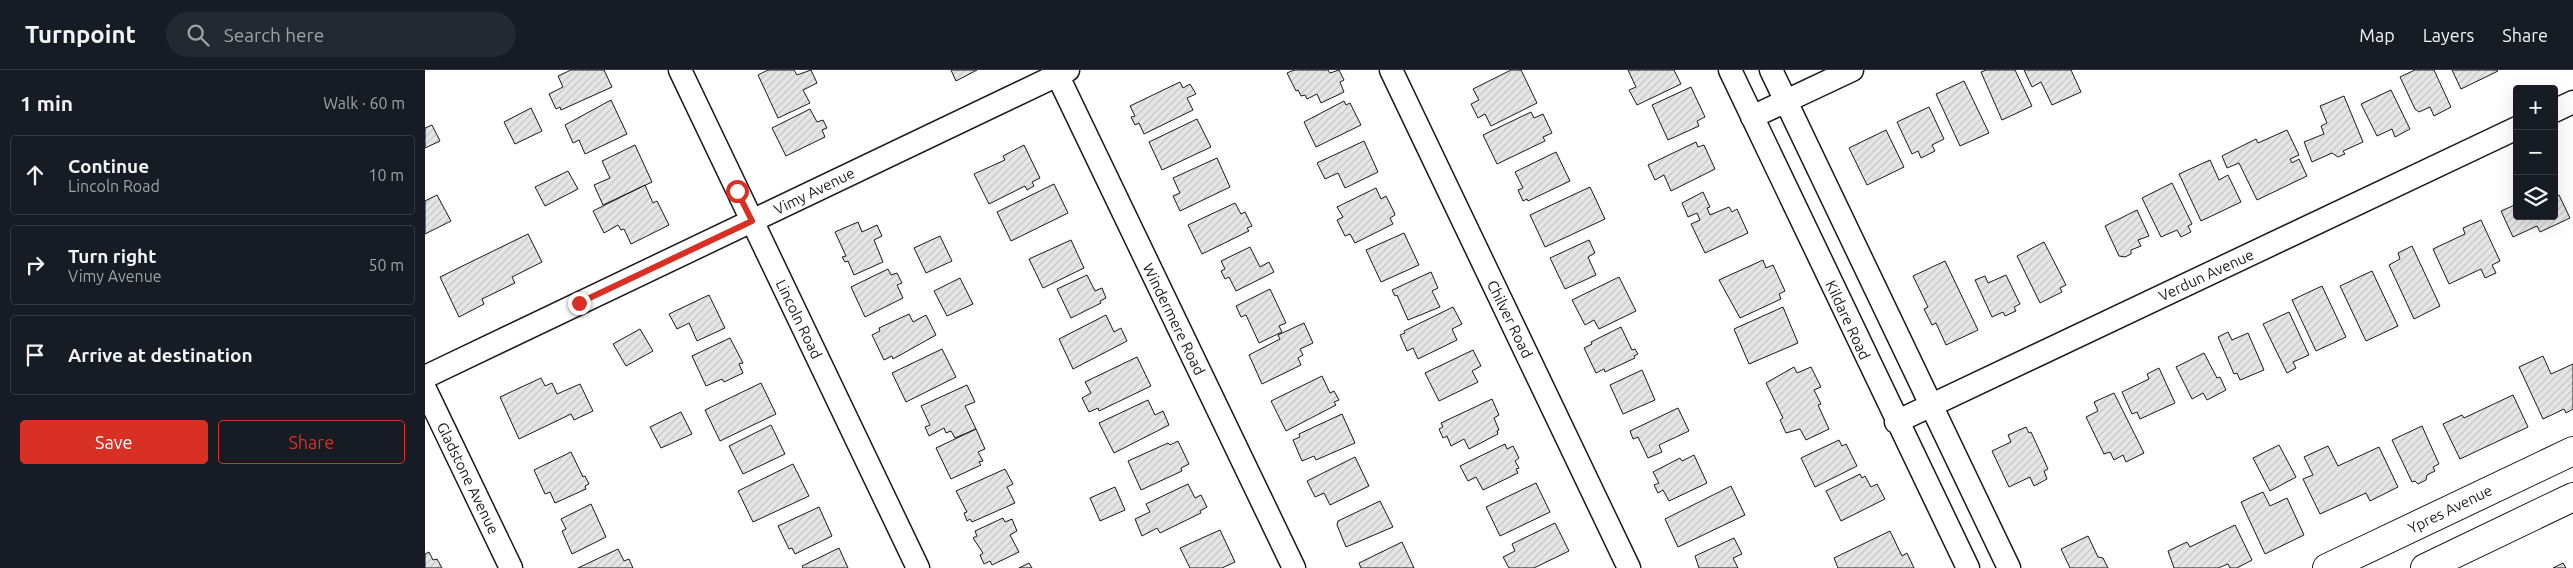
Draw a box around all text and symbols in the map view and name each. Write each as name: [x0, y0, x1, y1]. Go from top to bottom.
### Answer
search box: [166, 12, 516, 57]
text: Turnpoint: [25, 21, 136, 48]
icon: search: [184, 21, 212, 49]
text: Search here: [224, 24, 324, 46]
text: Map: [2359, 25, 2395, 45]
text: Layers: [2423, 25, 2474, 45]
text: Share: [2502, 25, 2548, 45]
map controls: [2513, 85, 2558, 220]
button: +: [2513, 85, 2558, 130]
text: 1 min: [20, 91, 73, 115]
text: Walk · 60 m: [323, 94, 405, 112]
button: −: [2513, 130, 2558, 175]
text: Continue: [68, 155, 149, 177]
icon: ahead: [21, 161, 49, 189]
street label: Vimy Avenue: [771, 164, 857, 218]
text: 10 m: [368, 166, 404, 184]
button: layers: [2513, 175, 2558, 220]
text: Lincoln Road: [68, 177, 160, 195]
route start: [726, 180, 749, 203]
text: Turn right: [68, 245, 156, 267]
street label: Verdun Avenue: [2156, 246, 2256, 304]
icon: right: [21, 251, 49, 279]
text: 50 m: [368, 256, 404, 274]
street label: Windermere Road: [1140, 260, 1208, 378]
text: Vimy Avenue: [68, 267, 162, 285]
street label: Lincoln Road: [772, 277, 826, 361]
street label: Chilver Road: [1484, 277, 1536, 361]
street label: Kildare Road: [1822, 278, 1874, 362]
route end: [568, 292, 591, 315]
icon: arrive: [21, 341, 49, 369]
text: Arrive at destination: [68, 344, 253, 366]
street label: Gladstone Avenue: [434, 419, 502, 537]
button: Save: [20, 420, 208, 464]
button: Share: [218, 420, 405, 464]
street label: Ypres Avenue: [2405, 481, 2495, 537]

